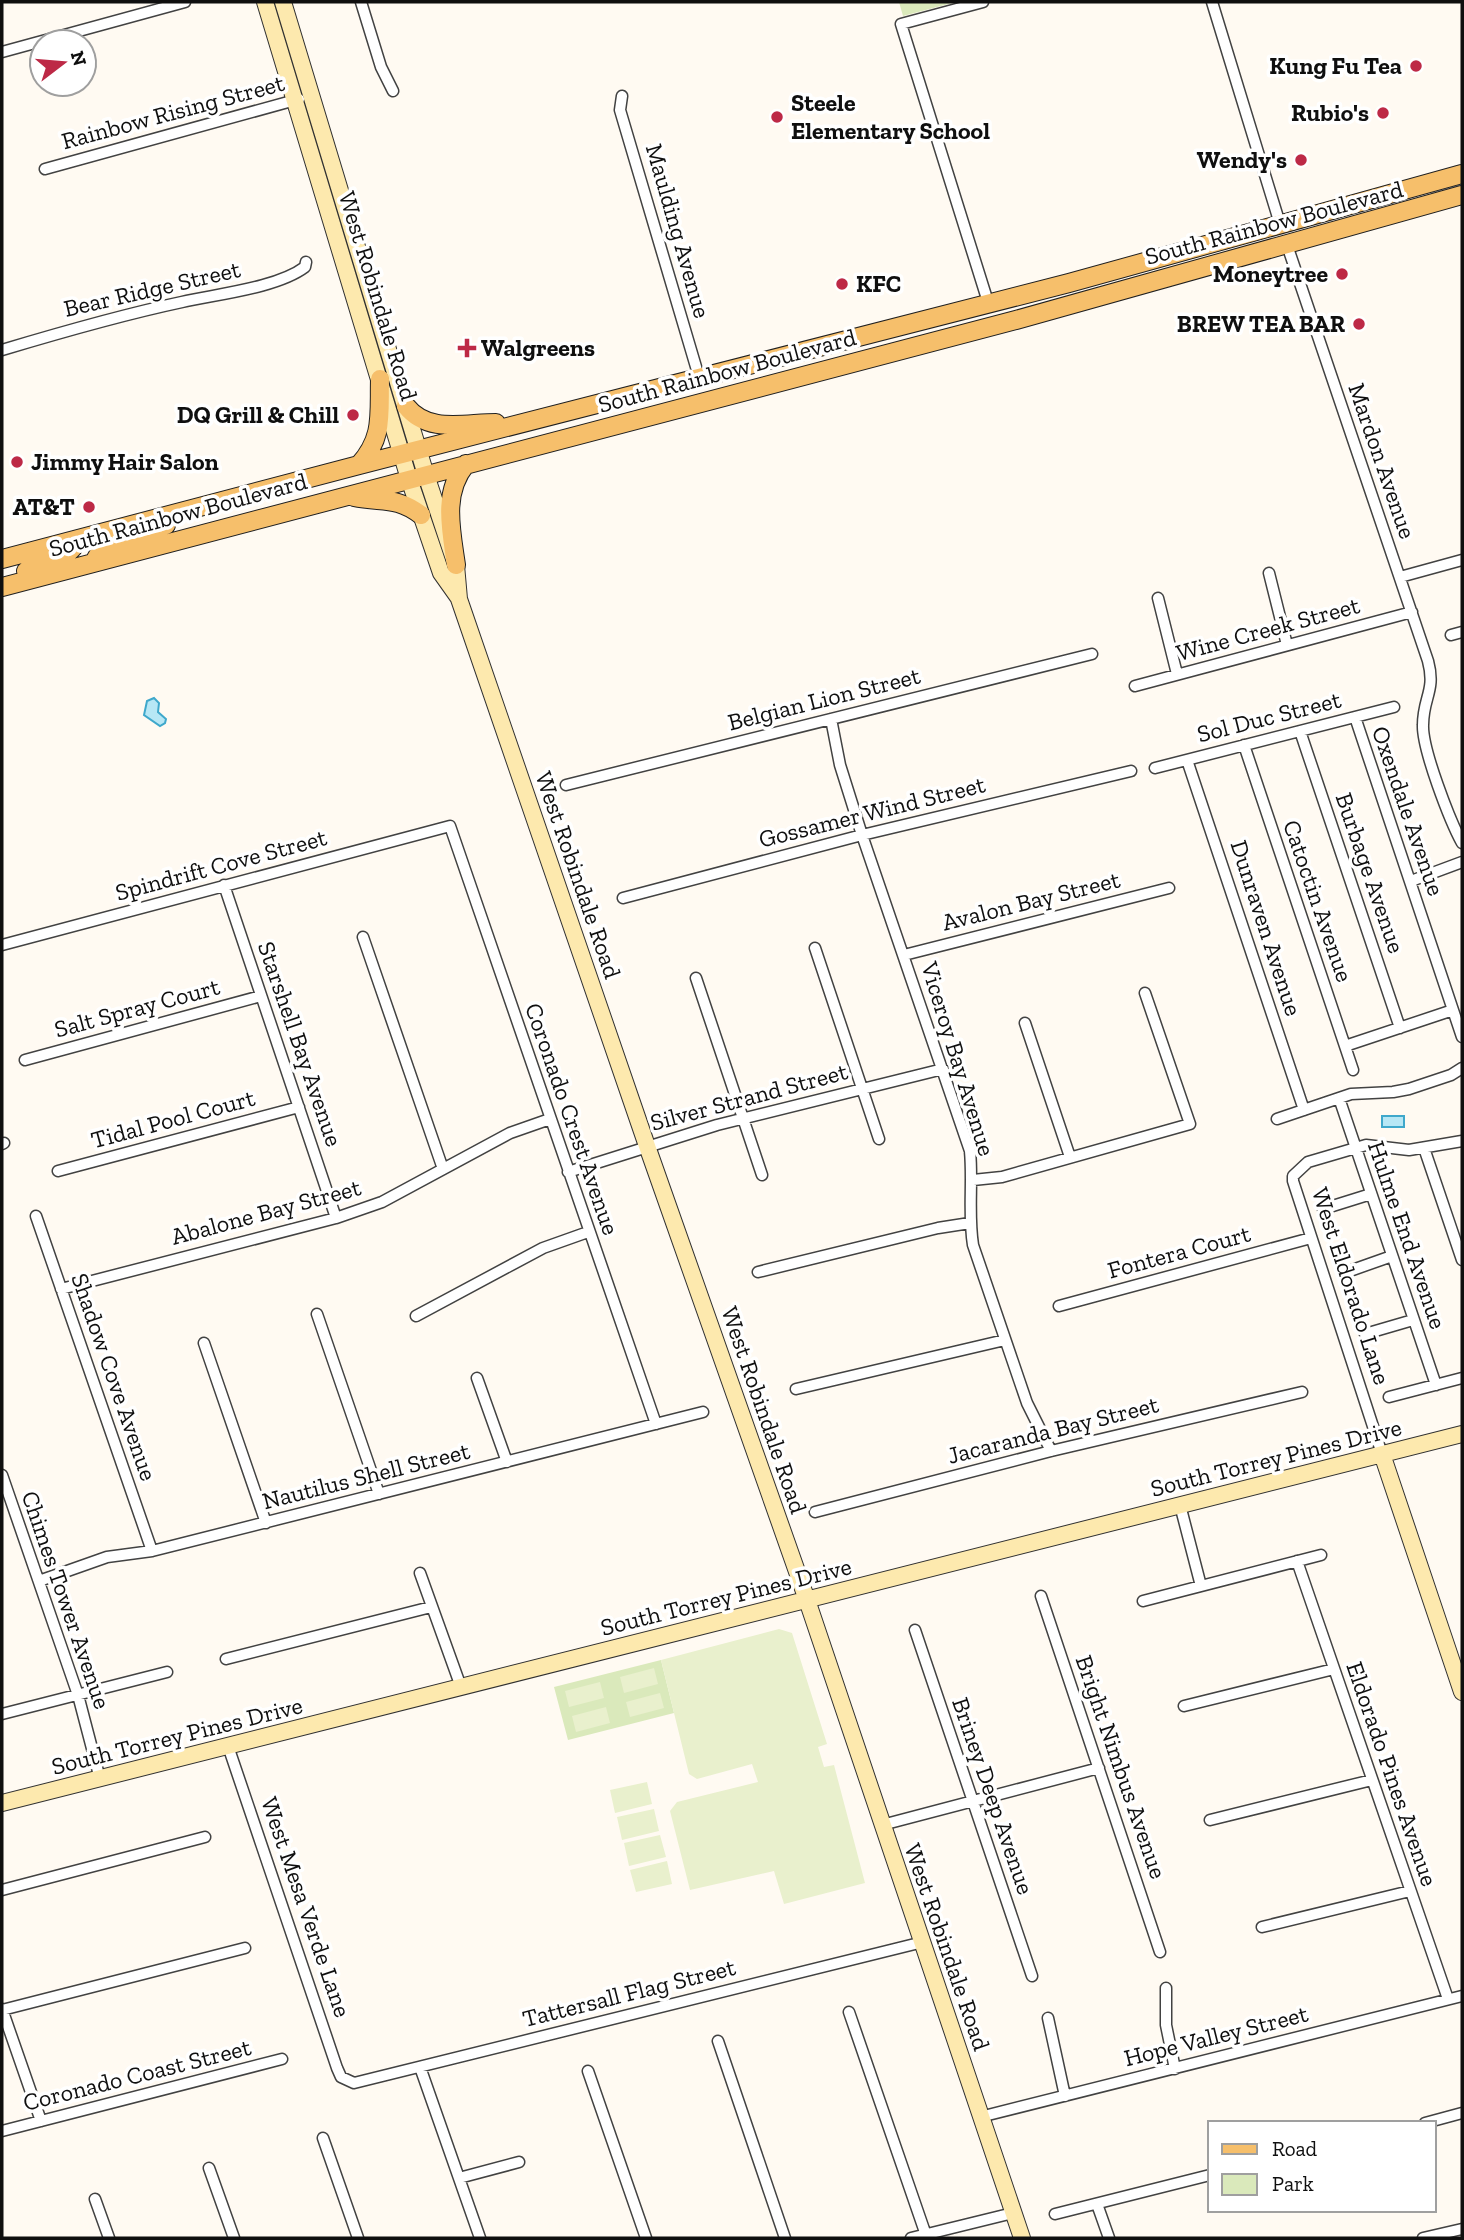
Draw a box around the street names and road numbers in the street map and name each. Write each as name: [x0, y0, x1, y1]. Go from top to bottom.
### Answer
street label: Rainbow Rising Street: [58, 68, 287, 155]
street label: Maulding Avenue: [640, 140, 717, 321]
street label: South Rainbow Boulevard: [1142, 174, 1406, 271]
street label: West Robindale Road: [333, 188, 424, 404]
street label: Bear Ridge Street: [61, 254, 243, 323]
street label: South Rainbow Boulevard: [595, 322, 859, 419]
street label: Mardon Avenue: [1342, 379, 1423, 542]
street label: South Rainbow Boulevard: [46, 466, 310, 563]
street label: Wine Creek Street: [1173, 590, 1363, 667]
street label: Belgian Lion Street: [725, 661, 923, 736]
street label: Sol Duc Street: [1194, 685, 1344, 748]
street label: Oxendale Avenue: [1366, 722, 1451, 899]
street label: West Robindale Road: [529, 767, 628, 982]
street label: Gossamer Wind Street: [756, 769, 988, 854]
street label: Burbage Avenue: [1329, 789, 1411, 957]
street label: Catoctin Avenue: [1277, 816, 1360, 986]
street label: Spindrift Cove Street: [112, 822, 330, 907]
street label: Dunraven Avenue: [1224, 836, 1309, 1019]
street label: Avalon Bay Street: [939, 864, 1123, 937]
street label: Starshell Bay Avenue: [252, 938, 349, 1150]
street label: Viceroy Bay Avenue: [915, 957, 1002, 1159]
street label: Salt Spray Court: [51, 972, 223, 1043]
street label: Coronado Crest Avenue: [519, 999, 626, 1239]
street label: Silver Strand Street: [647, 1056, 851, 1137]
street label: Tidal Pool Court: [88, 1083, 258, 1154]
street label: Hulme End Avenue: [1362, 1137, 1453, 1333]
street label: Abalone Bay Street: [168, 1172, 364, 1251]
street label: West Eldorado Lane: [1306, 1184, 1397, 1388]
street label: Fontera Court: [1104, 1219, 1253, 1284]
street label: Shadow Cove Avenue: [65, 1269, 164, 1484]
street label: West Robindale Road: [715, 1302, 814, 1517]
street label: Jacaranda Bay Street: [944, 1389, 1161, 1470]
street label: South Torrey Pines Drive: [1147, 1412, 1404, 1503]
street label: Nautilus Shell Street: [259, 1436, 473, 1515]
street label: Chimes Tower Avenue: [16, 1487, 117, 1713]
street label: South Torrey Pines Drive: [597, 1551, 854, 1642]
street label: Bright Nimbus Avenue: [1070, 1651, 1173, 1882]
street label: Eldorado Pines Avenue: [1340, 1658, 1445, 1890]
street label: South Torrey Pines Drive: [48, 1690, 305, 1781]
street label: Briney Deep Avenue: [946, 1693, 1041, 1898]
street label: West Mesa Verde Lane: [255, 1793, 358, 2021]
street label: West Robindale Road: [898, 1839, 997, 2054]
street label: Tattersall Flag Street: [519, 1952, 738, 2033]
street label: Hope Valley Street: [1121, 1999, 1311, 2072]
street label: Coronado Coast Street: [20, 2032, 254, 2117]

